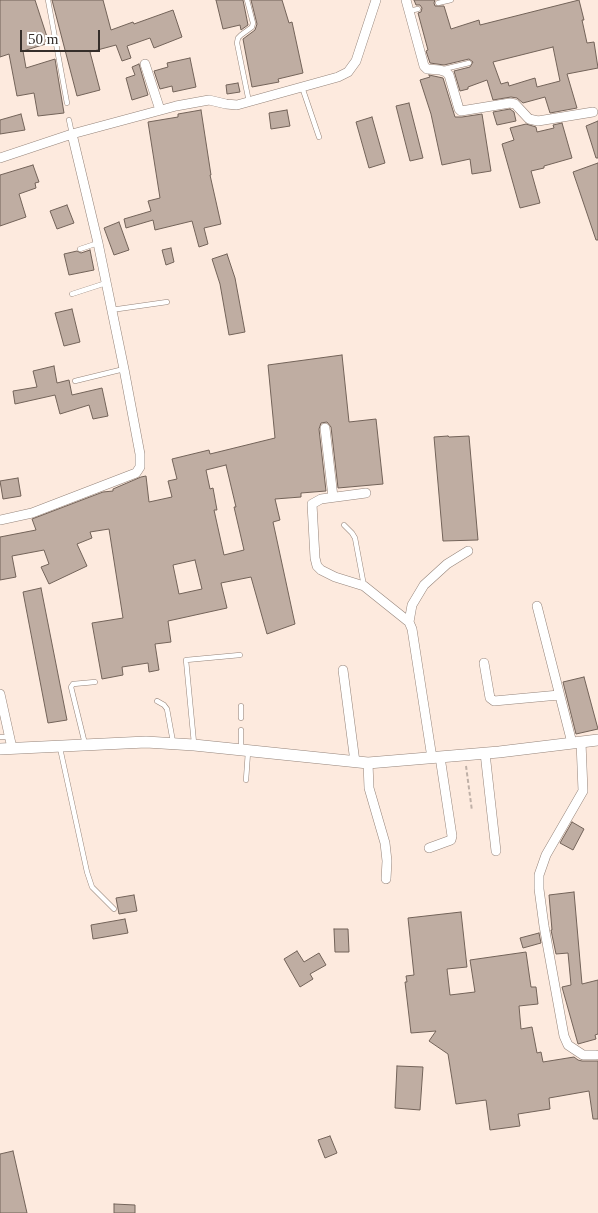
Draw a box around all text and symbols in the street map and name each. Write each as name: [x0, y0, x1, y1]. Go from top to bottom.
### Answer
scale bar: [22, 20, 102, 52]
text: 50 m: [28, 31, 58, 47]

